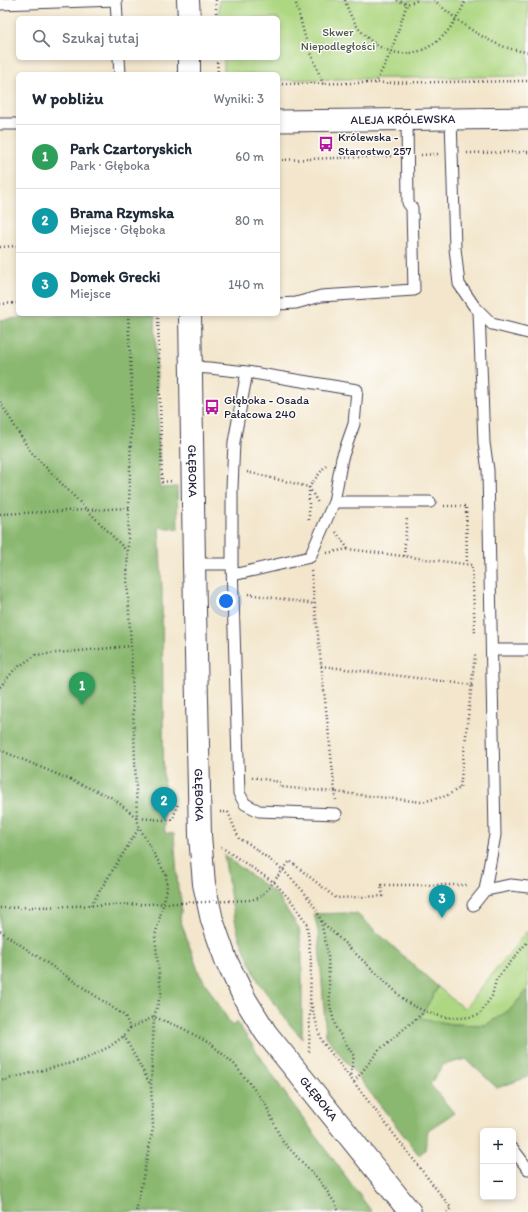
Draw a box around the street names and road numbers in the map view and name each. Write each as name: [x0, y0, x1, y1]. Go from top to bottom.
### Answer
street label: ALEJA KRÓLEWSKA: [350, 112, 456, 127]
street label: GŁĘBOKA: [185, 444, 200, 498]
street label: GŁĘBOKA: [192, 768, 207, 822]
street label: GŁĘBOKA: [297, 1074, 341, 1124]

